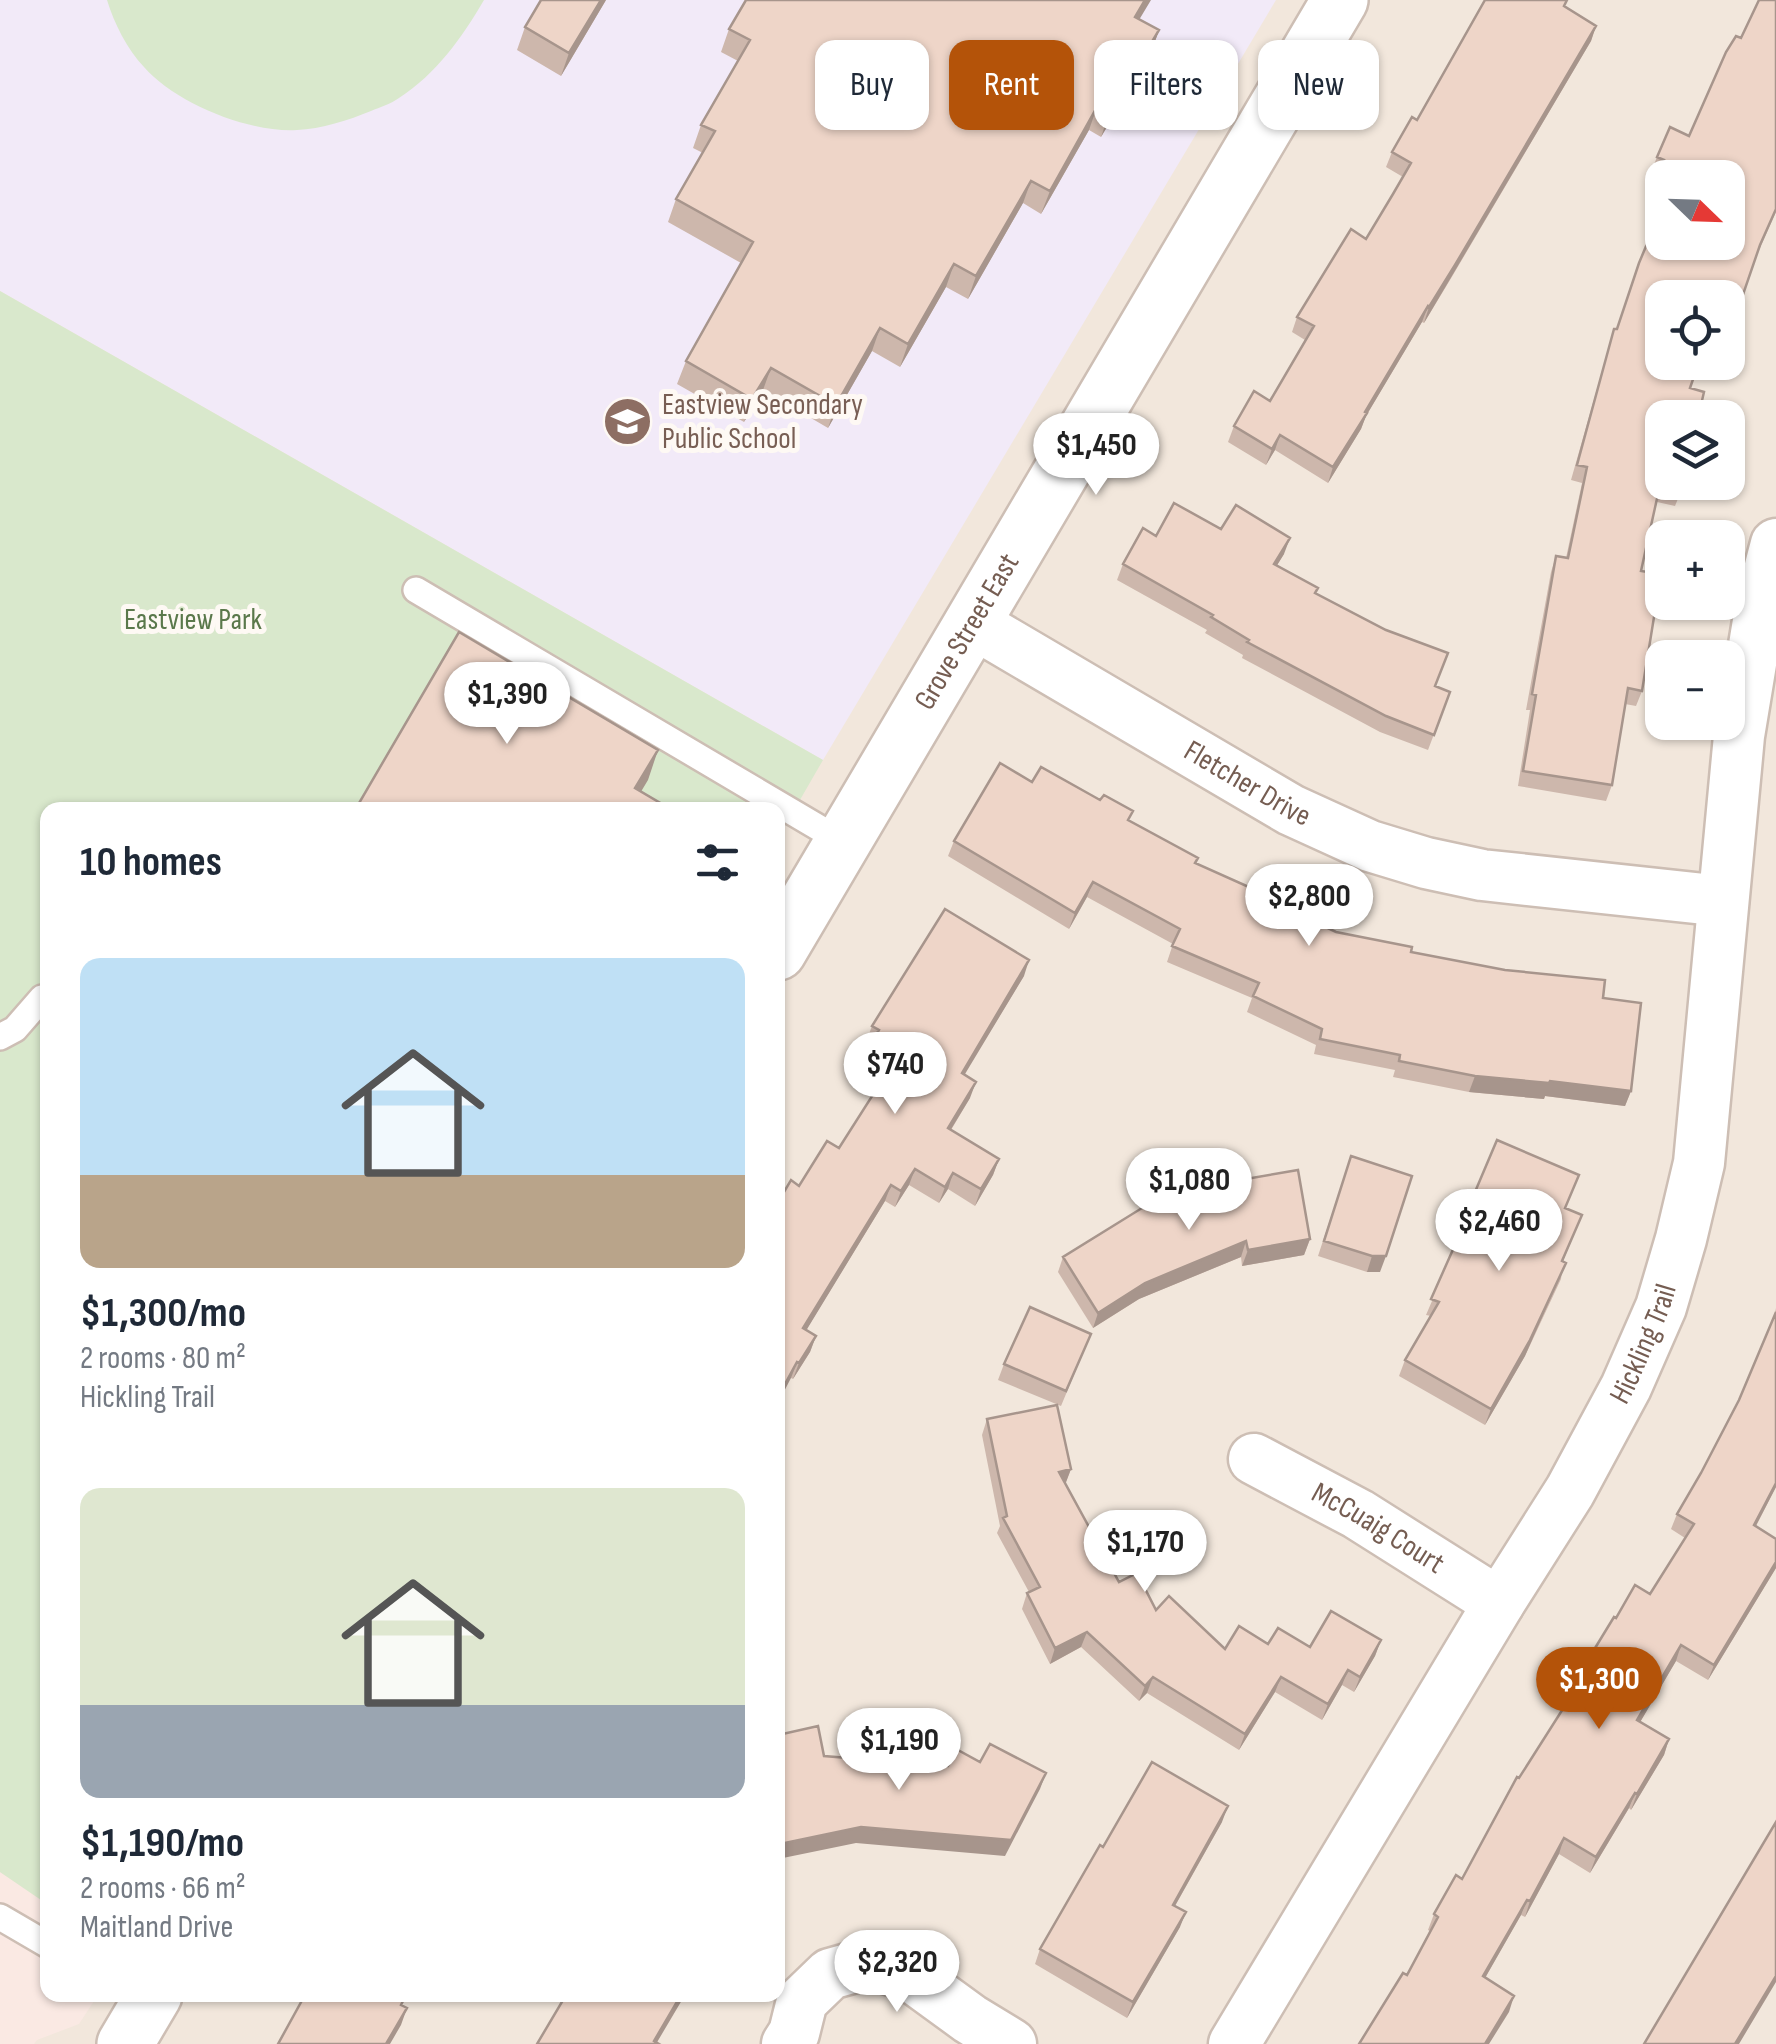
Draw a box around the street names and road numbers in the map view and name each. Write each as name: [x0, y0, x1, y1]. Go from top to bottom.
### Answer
street label: Grove Street East: [907, 547, 1027, 716]
street label: Fletcher Drive: [1177, 733, 1316, 834]
street label: Hickling Trail: [1602, 1280, 1685, 1410]
street label: McCuaig Court: [1306, 1475, 1451, 1582]

